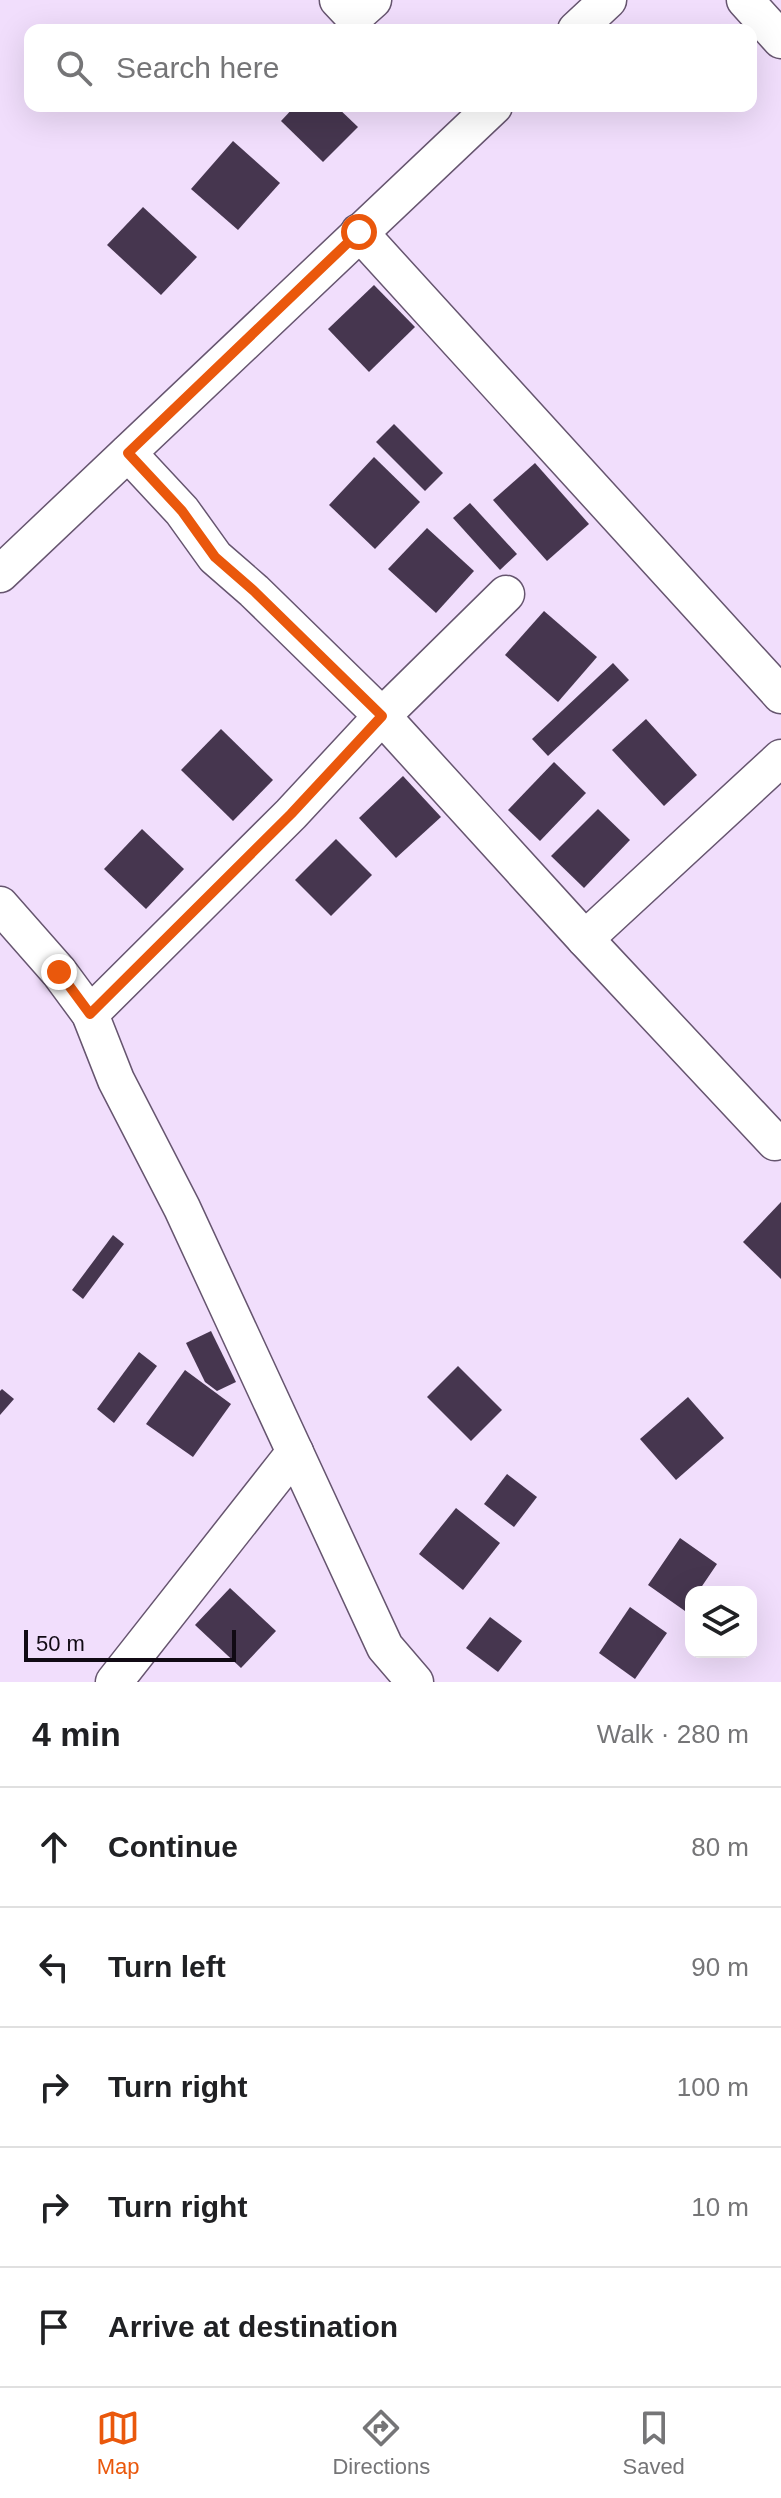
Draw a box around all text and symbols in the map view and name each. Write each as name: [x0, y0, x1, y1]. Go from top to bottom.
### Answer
search box: [24, 24, 757, 112]
icon: search: [52, 46, 96, 90]
text: Search here: [116, 51, 279, 84]
route start: [341, 214, 377, 250]
route end: [41, 954, 77, 990]
map controls: [685, 1586, 757, 1658]
button: layers: [685, 1586, 757, 1658]
scale bar: [24, 1626, 236, 1662]
text: 50 m: [36, 1631, 85, 1656]
text: 4 min: [32, 1715, 121, 1753]
text: Walk · 280 m: [597, 1719, 749, 1749]
icon: ahead: [32, 1825, 76, 1869]
text: Continue: [108, 1830, 238, 1863]
text: 80 m: [691, 1832, 749, 1862]
icon: left: [32, 1945, 76, 1989]
text: Turn left: [108, 1950, 226, 1983]
text: 90 m: [691, 1952, 749, 1982]
icon: right: [32, 2065, 76, 2109]
text: Turn right: [108, 2070, 247, 2103]
text: 100 m: [677, 2072, 749, 2102]
icon: right: [32, 2185, 76, 2229]
text: Turn right: [108, 2190, 247, 2223]
text: 10 m: [691, 2192, 749, 2222]
icon: arrive: [32, 2305, 76, 2349]
text: Arrive at destination: [108, 2310, 398, 2343]
tab: Map: [96, 2406, 140, 2480]
tab: Directions: [332, 2406, 430, 2480]
tab: Saved: [622, 2406, 685, 2480]

